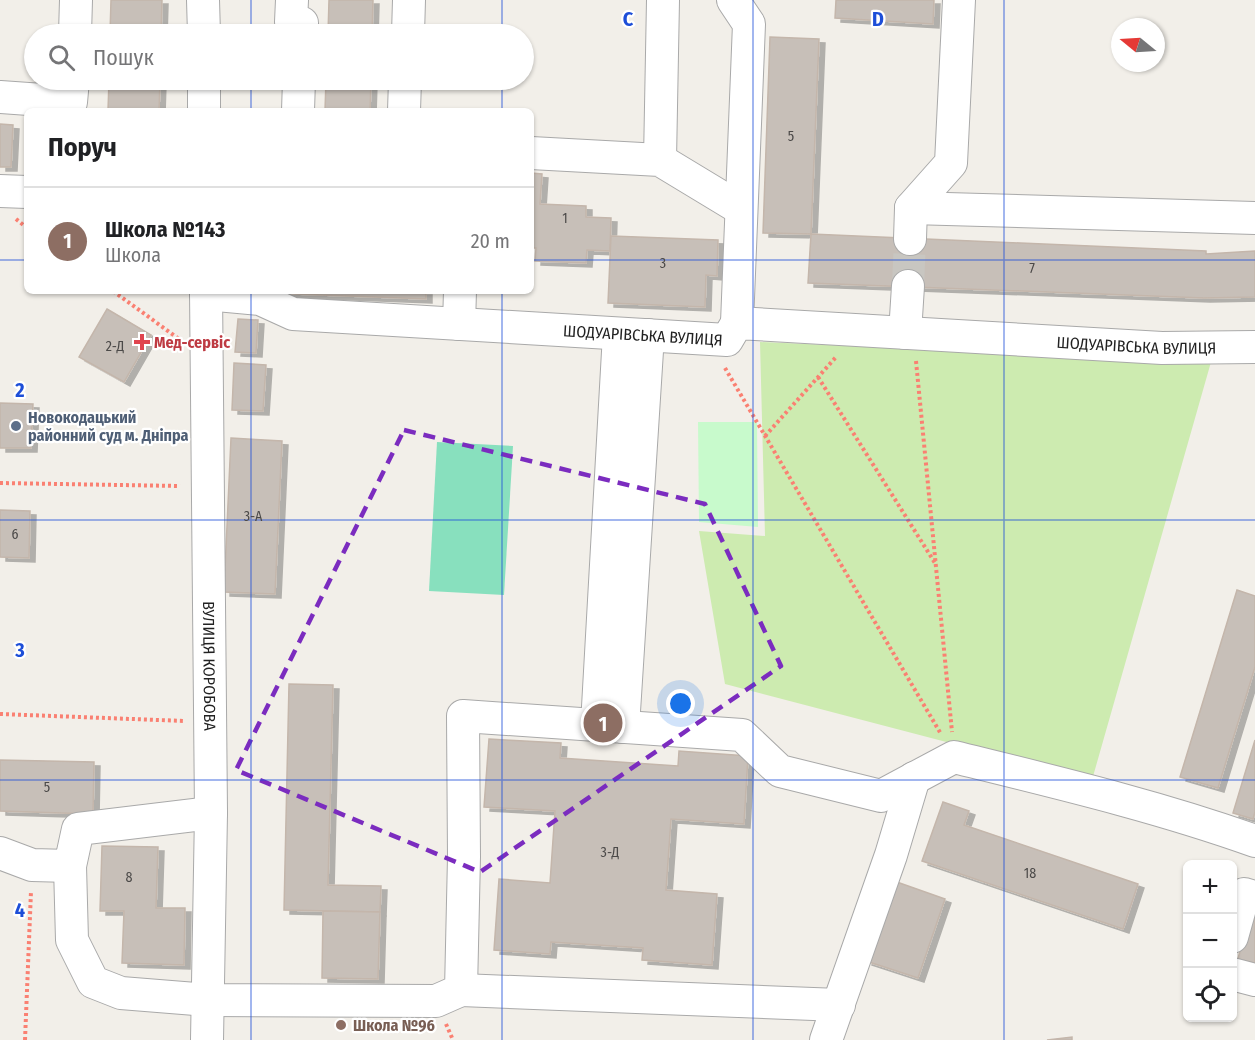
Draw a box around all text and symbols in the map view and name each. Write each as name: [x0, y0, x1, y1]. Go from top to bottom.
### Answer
text: C: [623, 7, 634, 31]
text: D: [872, 7, 884, 31]
north arrow: [1111, 18, 1165, 72]
search box: [24, 24, 534, 90]
icon: search: [45, 41, 78, 74]
text: Пошук: [93, 44, 154, 71]
house number: 5: [788, 128, 794, 145]
text: Поруч: [48, 132, 117, 163]
house number: 1: [562, 210, 568, 227]
text: Школа №143: [105, 216, 225, 243]
text: 1: [63, 229, 72, 253]
text: 20 m: [471, 229, 510, 253]
text: Школа: [105, 243, 161, 267]
house number: 3: [660, 255, 666, 272]
house number: 7: [1029, 260, 1035, 277]
street label: ШОДУАРІВСЬКА ВУЛИЦЯ: [563, 321, 723, 350]
place label: Мед-сервіс: [154, 333, 230, 352]
street label: ШОДУАРІВСЬКА ВУЛИЦЯ: [1056, 333, 1216, 358]
marker: Мед-сервіс: [135, 335, 149, 349]
house number: 2-Д: [106, 338, 125, 355]
text: 2: [14, 378, 25, 402]
place label: Новокодацький районний суд м. Дніпра: [28, 408, 189, 445]
marker: Новокодацький районний суд м. Дніпра: [9, 419, 23, 433]
house number: 3-А: [244, 508, 263, 525]
house number: 6: [12, 526, 19, 543]
street label: ВУЛИЦЯ КОРОБОВА: [199, 601, 219, 731]
text: 3: [14, 638, 25, 662]
your location: [666, 689, 695, 718]
pin: 1: [584, 700, 622, 746]
house number: 5: [44, 779, 50, 796]
house number: 3-Д: [601, 844, 620, 861]
map controls: [1183, 860, 1237, 1022]
button: +: [1183, 860, 1237, 914]
house number: 18: [1024, 865, 1036, 882]
house number: 8: [126, 869, 133, 886]
text: 4: [15, 898, 25, 922]
button: −: [1183, 914, 1237, 968]
button: locate: [1183, 968, 1237, 1022]
place label: Школа №96: [353, 1016, 435, 1035]
marker: Школа №96: [334, 1018, 348, 1032]

